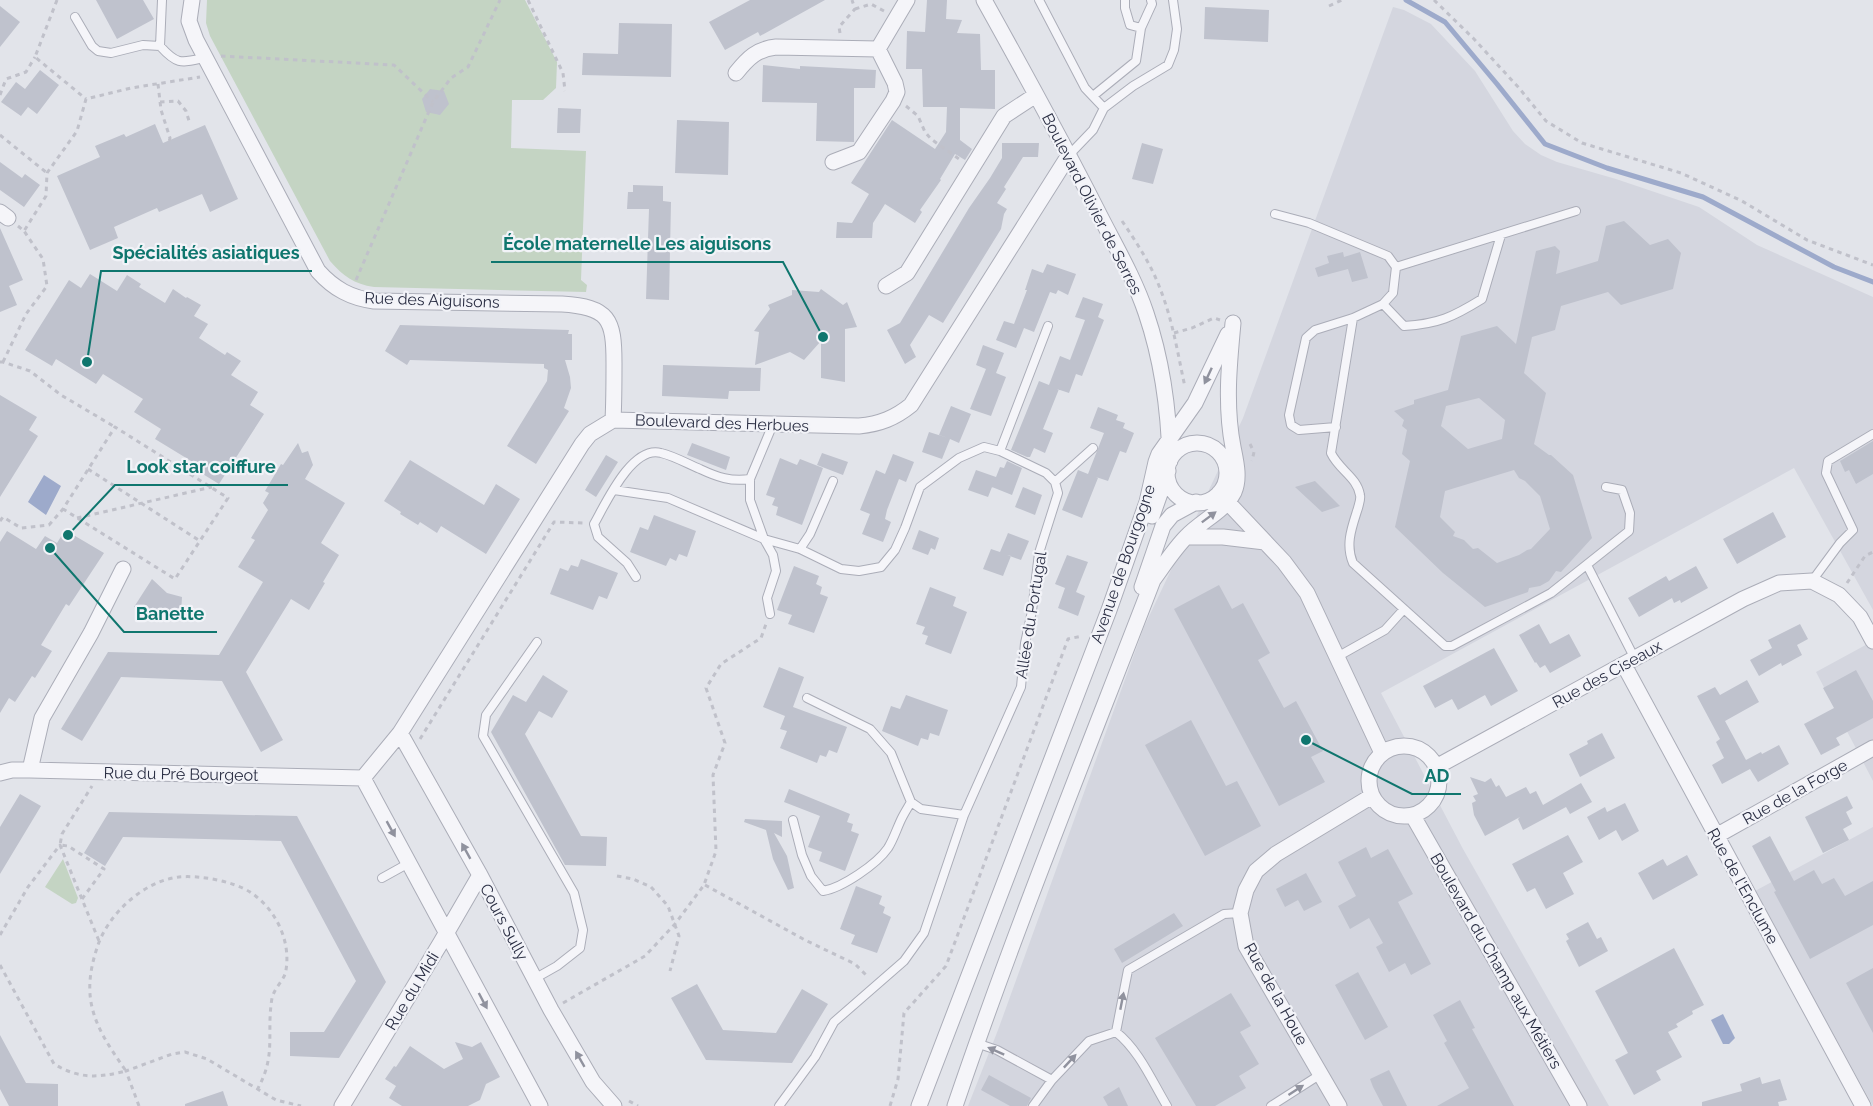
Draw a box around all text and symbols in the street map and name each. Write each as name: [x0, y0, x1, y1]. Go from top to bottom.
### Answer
street label: Boulevard Olivier de Serres: [1038, 110, 1146, 298]
callout: École maternelle Les aiguisons: [491, 226, 783, 262]
text: École maternelle Les aiguisons: [503, 233, 771, 254]
callout: Spécialités asiatiques: [101, 235, 312, 271]
text: Spécialités asiatiques: [112, 242, 300, 263]
street label: Rue des Aiguisons: [364, 288, 500, 312]
one-way arrow: [1204, 368, 1213, 385]
street label: Boulevard des Herbues: [635, 410, 810, 436]
callout: Look star coiffure: [115, 449, 288, 485]
text: Look star coiffure: [126, 456, 276, 477]
street label: Avenue de Bourgogne: [1087, 482, 1159, 646]
one-way arrow: [1201, 512, 1216, 524]
street label: Allée du Portugal: [1012, 549, 1051, 680]
callout: Banette: [124, 596, 217, 632]
text: Banette: [136, 603, 205, 624]
street label: Rue des Ciseaux: [1549, 636, 1665, 712]
street label: Rue de la Forge: [1739, 755, 1851, 829]
callout: AD: [1412, 758, 1461, 794]
street label: Rue du Pré Bourgeot: [103, 763, 259, 785]
text: AD: [1425, 765, 1450, 786]
one-way arrow: [386, 821, 396, 838]
street label: Rue de l'Enclume: [1703, 825, 1783, 947]
one-way arrow: [461, 843, 472, 859]
street label: Boulevard du Champ aux Métiers: [1426, 850, 1566, 1073]
street label: Cours Sully: [476, 881, 532, 964]
street label: Rue de la Houe: [1240, 940, 1312, 1048]
street label: Rue du Midi: [381, 948, 443, 1034]
one-way arrow: [1118, 991, 1127, 1010]
one-way arrow: [478, 993, 488, 1010]
one-way arrow: [987, 1046, 1005, 1056]
one-way arrow: [575, 1050, 585, 1067]
one-way arrow: [1063, 1054, 1076, 1069]
one-way arrow: [1287, 1084, 1303, 1096]

